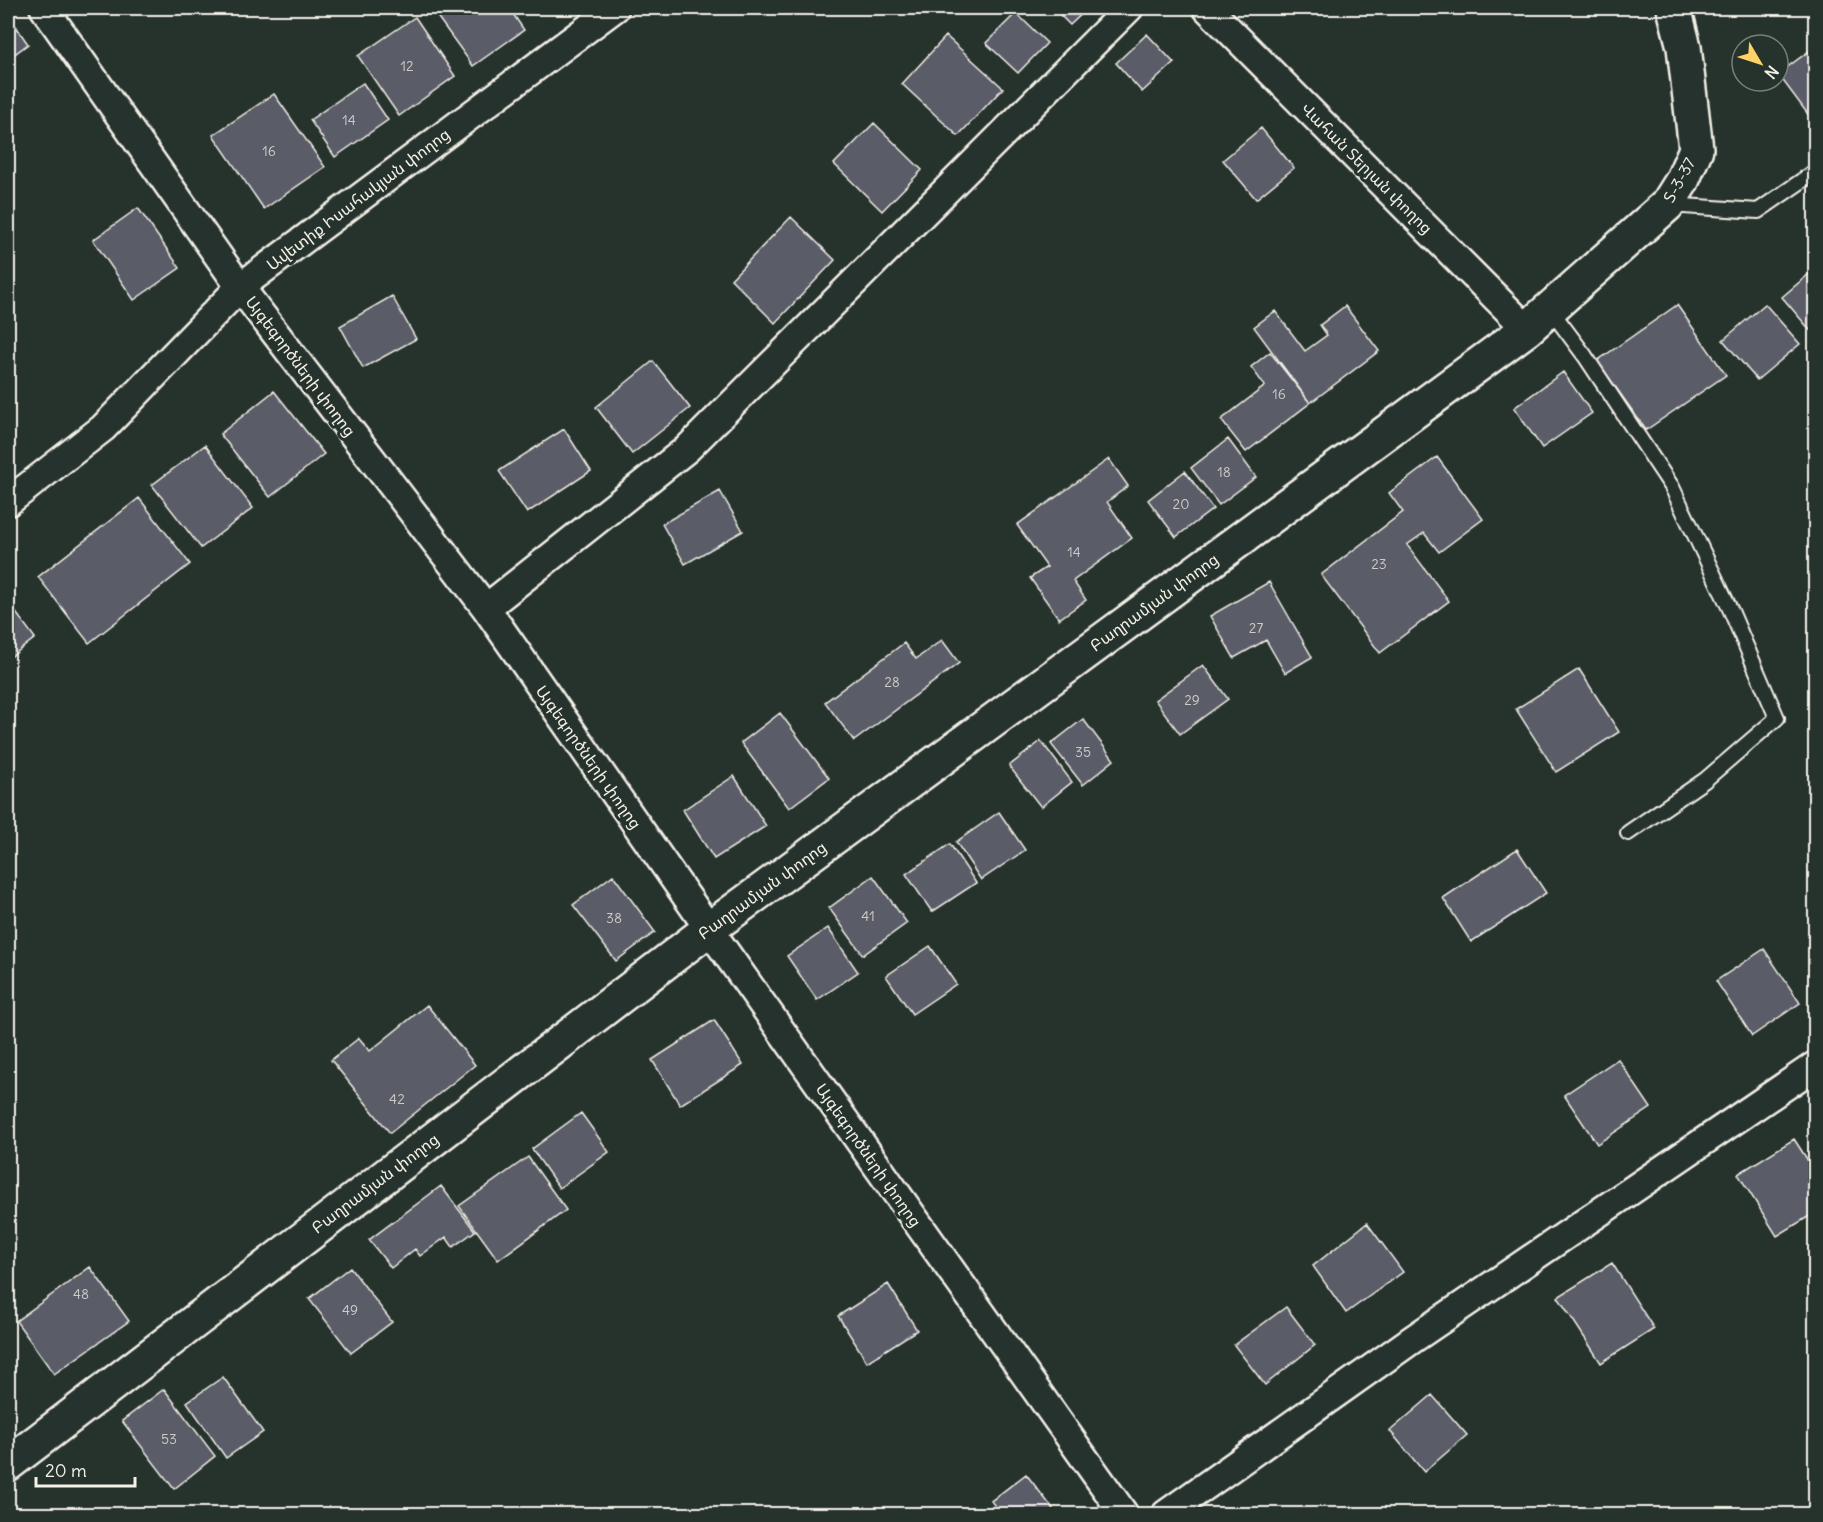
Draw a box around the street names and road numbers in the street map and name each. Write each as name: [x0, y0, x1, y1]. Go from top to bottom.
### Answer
street label: Վահան Տերյան փողոց: [1297, 98, 1437, 238]
street label: Ավետիք Իսահակյան փողոց: [262, 124, 454, 274]
street label: Տ-3-37: [1659, 154, 1700, 206]
street label: Այգեգործների փողոց: [242, 292, 360, 440]
street label: Բաղրամյան փողոց: [1086, 549, 1222, 655]
street label: Այգեգործների փողոց: [532, 681, 646, 833]
street label: Բաղրամյան փողոց: [694, 837, 830, 943]
street label: Այգեգործների փողոց: [812, 1079, 926, 1231]
street label: Բաղրամյան փողոց: [307, 1129, 443, 1237]

